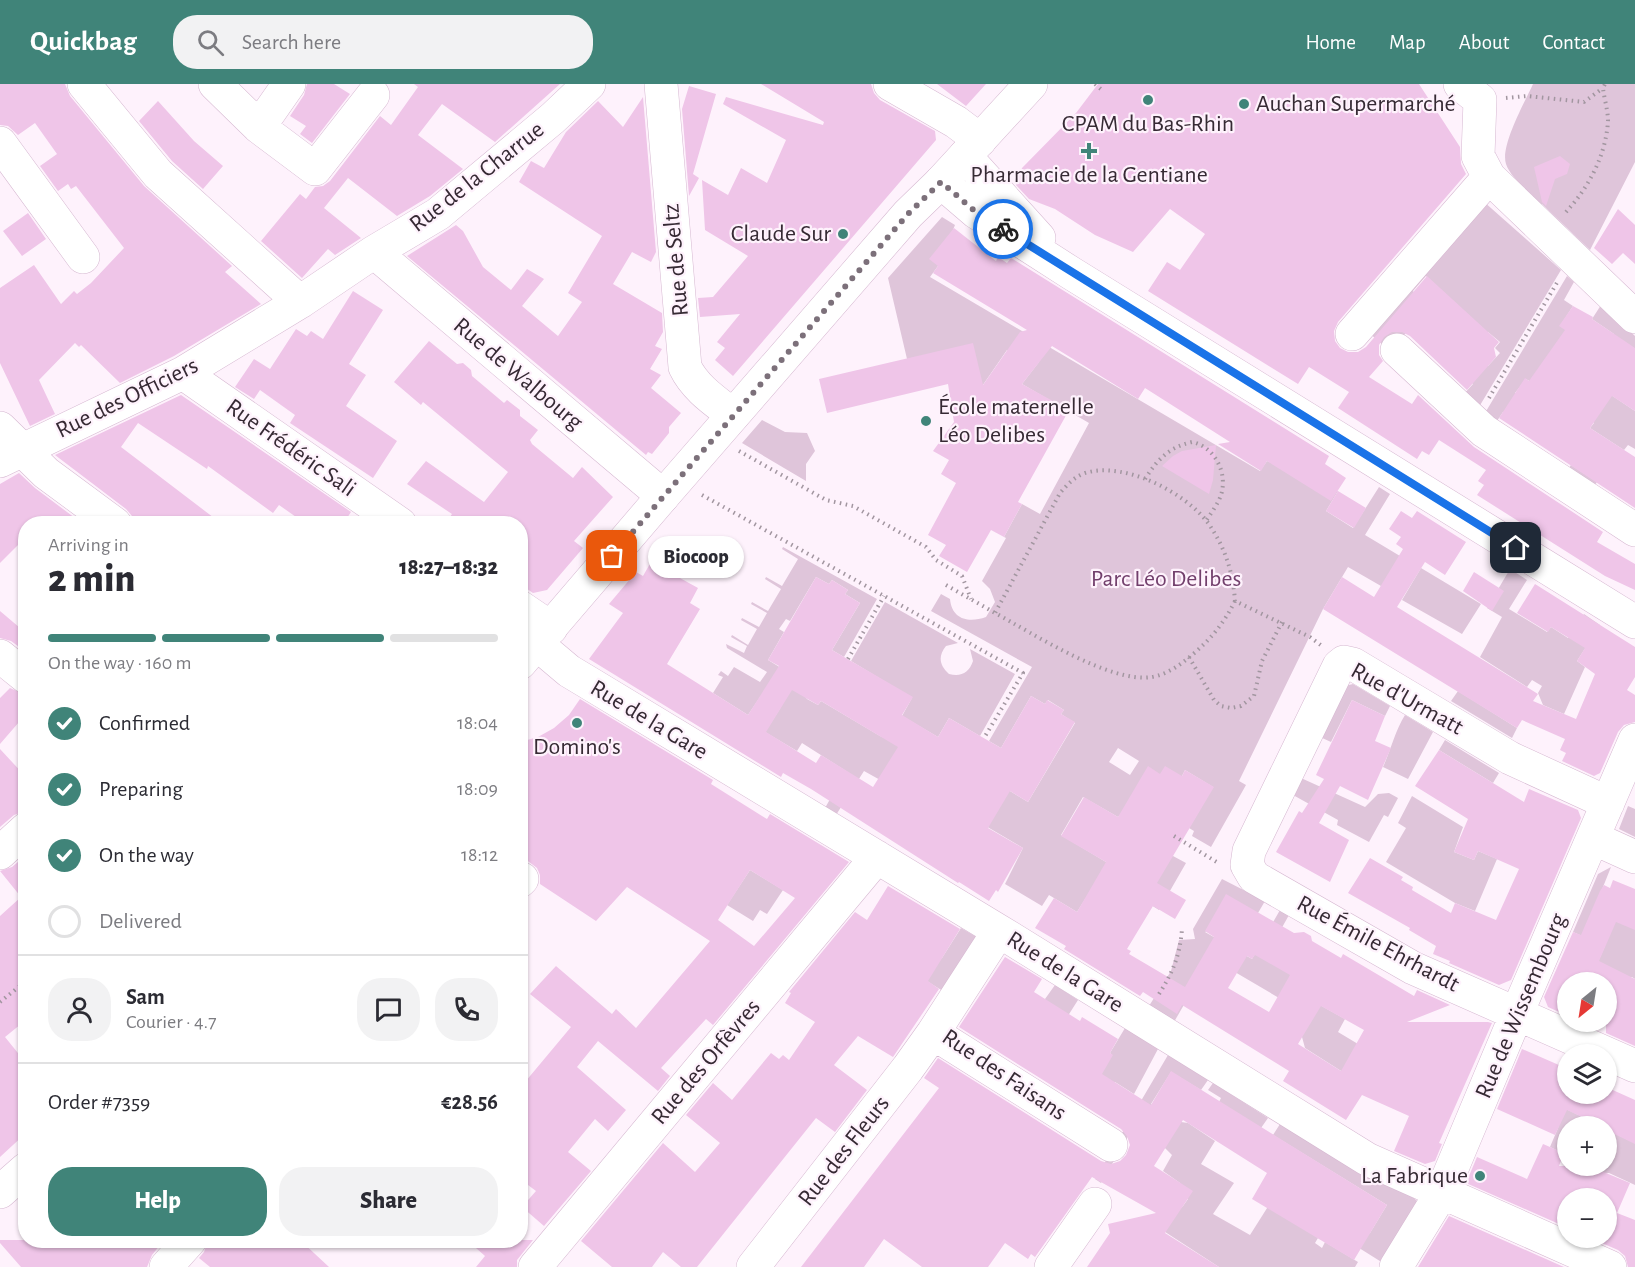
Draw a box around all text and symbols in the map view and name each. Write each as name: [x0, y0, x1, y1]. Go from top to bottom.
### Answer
search box: [173, 15, 593, 69]
icon: search: [194, 26, 227, 59]
text: Quickbag: [30, 28, 137, 56]
text: Search here: [242, 31, 341, 53]
text: Home: [1305, 32, 1356, 53]
text: Map: [1389, 32, 1426, 53]
text: About: [1459, 32, 1509, 53]
text: Contact: [1542, 32, 1605, 53]
place label: Auchan Supermarché: [1256, 92, 1456, 116]
marker: CPAM du Bas-Rhin: [1141, 93, 1155, 107]
marker: Auchan Supermarché: [1237, 97, 1251, 111]
place label: CPAM du Bas-Rhin: [1062, 112, 1234, 136]
street label: Rue de la Charrue: [405, 117, 549, 237]
marker: Pharmacie de la Gentiane: [1082, 144, 1096, 158]
place label: Pharmacie de la Gentiane: [970, 163, 1208, 187]
courier: [973, 199, 1033, 259]
street label: Rue de Seltz: [659, 203, 693, 317]
icon: bike: [987, 213, 1020, 246]
place label: Claude Sur: [731, 222, 831, 246]
marker: Claude Sur: [836, 227, 850, 241]
street label: Rue de Walbourg: [449, 313, 587, 435]
street label: Rue des Officiers: [52, 353, 202, 443]
place label: École maternelle Léo Delibes: [938, 393, 1094, 447]
street label: Rue Frédéric Sali: [222, 394, 360, 502]
marker: École maternelle Léo Delibes: [919, 414, 933, 428]
pin: [1490, 522, 1541, 573]
pin: [586, 530, 637, 581]
icon: home: [1499, 531, 1532, 564]
text: Arriving in: [48, 535, 129, 555]
callout: Biocoop: [648, 535, 744, 577]
icon: bag: [595, 539, 628, 572]
text: Biocoop: [663, 547, 729, 567]
text: 18:27–18:32: [399, 556, 498, 578]
text: 2 min: [48, 560, 135, 599]
park label: Parc Léo Delibes: [1091, 567, 1241, 591]
text: On the way · 160 m: [48, 653, 192, 673]
street label: Rue d'Urmatt: [1347, 658, 1468, 740]
street label: Rue de la Gare: [586, 676, 712, 764]
icon: check: [48, 707, 81, 740]
text: Confirmed: [99, 712, 190, 734]
text: 18:04: [457, 713, 498, 733]
marker: Domino's: [570, 716, 584, 730]
place label: Domino's: [533, 735, 621, 759]
icon: check: [48, 773, 81, 806]
text: Preparing: [99, 778, 183, 800]
text: 18:09: [457, 779, 498, 799]
icon: check: [48, 839, 81, 872]
text: On the way: [99, 844, 194, 866]
text: 18:12: [461, 845, 498, 865]
street label: Rue Émile Ehrhardt: [1293, 889, 1464, 997]
text: Delivered: [99, 910, 182, 932]
street label: Rue de Wissembourg: [1471, 910, 1571, 1102]
street label: Rue de la Gare: [1003, 927, 1127, 1017]
north arrow: [1557, 972, 1617, 1032]
map controls: [1557, 972, 1617, 1248]
button: person: [48, 978, 111, 1041]
button: chat: [357, 978, 420, 1041]
button: phone: [435, 978, 498, 1041]
text: Sam: [126, 986, 165, 1008]
street label: Rue des Orfèvres: [647, 995, 765, 1129]
text: Courier · 4.7: [126, 1012, 217, 1032]
street label: Rue des Faisans: [938, 1025, 1070, 1125]
button: layers: [1557, 1044, 1617, 1104]
text: Order #7359: [48, 1091, 150, 1113]
text: €28.56: [441, 1091, 498, 1113]
street label: Rue des Fleurs: [794, 1091, 894, 1211]
button: +: [1557, 1116, 1617, 1176]
place label: La Fabrique: [1361, 1164, 1468, 1188]
button: Help: [48, 1167, 267, 1236]
button: Share: [279, 1167, 498, 1236]
marker: La Fabrique: [1473, 1169, 1487, 1183]
button: −: [1557, 1188, 1617, 1248]

